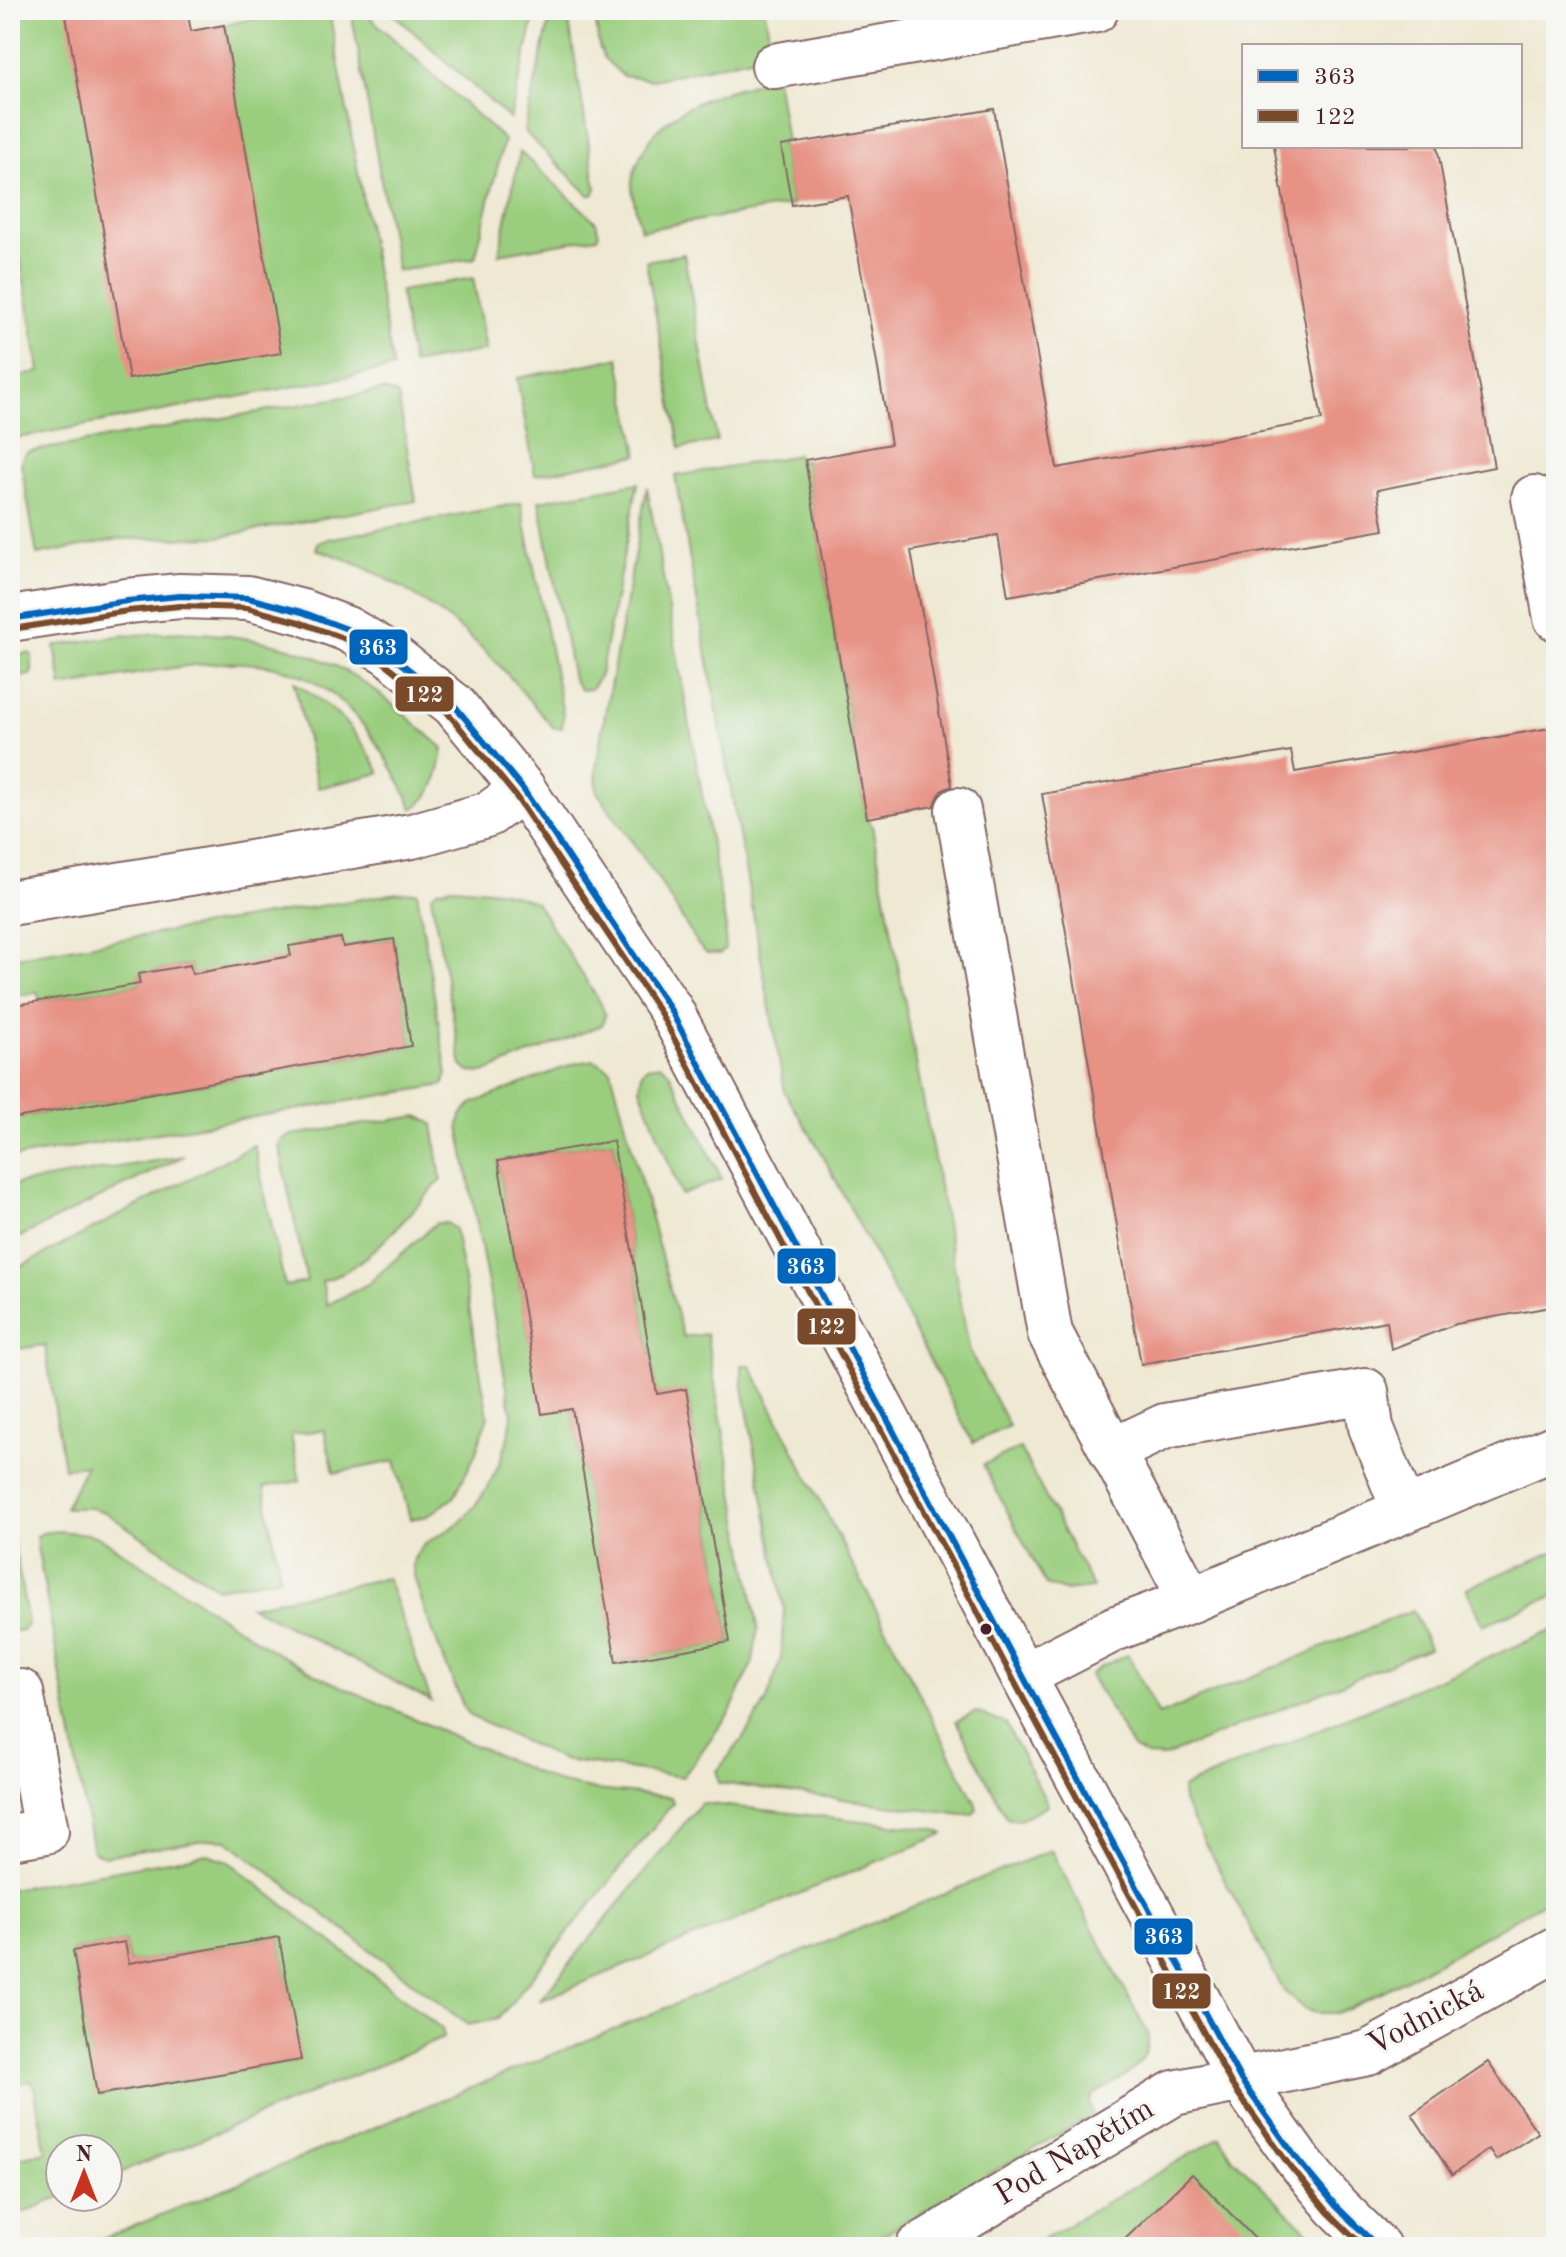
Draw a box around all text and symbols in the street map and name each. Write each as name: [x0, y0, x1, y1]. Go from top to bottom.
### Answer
legend: [1242, 44, 1522, 148]
text: 363: [1314, 66, 1356, 90]
text: 122: [1314, 106, 1356, 130]
line badge: 363: [348, 628, 409, 666]
text: 363: [359, 638, 397, 660]
line badge: 122: [394, 675, 455, 713]
text: 122: [405, 685, 443, 707]
line badge: 363: [776, 1247, 837, 1285]
text: 363: [787, 1257, 825, 1279]
line badge: 122: [796, 1307, 857, 1346]
text: 122: [807, 1317, 845, 1339]
unlabelled marker: [978, 1621, 994, 1637]
line badge: 363: [1133, 1917, 1194, 1956]
text: 363: [1145, 1927, 1183, 1949]
line badge: 122: [1151, 1972, 1212, 2010]
street label: Vodnická: [1363, 1975, 1490, 2063]
text: 122: [1162, 1982, 1200, 2004]
street label: Pod Napětím: [990, 2093, 1160, 2213]
north arrow: [44, 2133, 124, 2213]
text: N: [76, 2144, 93, 2166]

